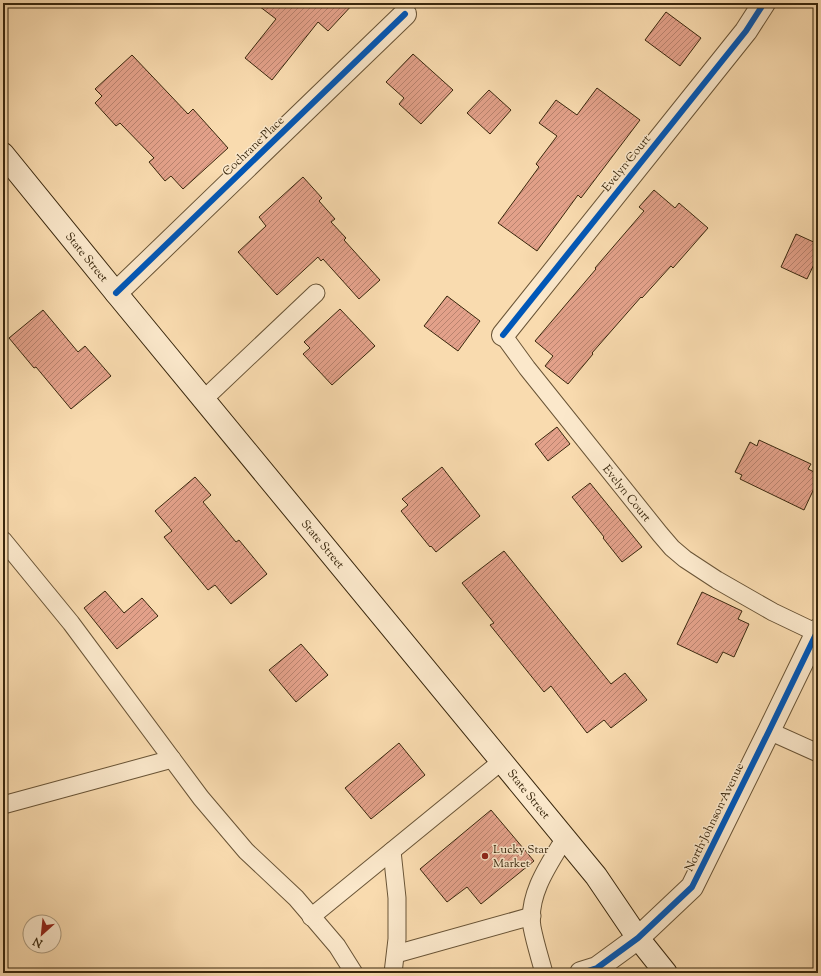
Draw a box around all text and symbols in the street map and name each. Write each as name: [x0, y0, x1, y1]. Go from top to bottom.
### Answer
street label: Cochrane Place: [219, 112, 289, 181]
street label: Evelyn Court: [598, 131, 655, 196]
street label: State Street: [60, 229, 112, 287]
street label: Evelyn Court: [598, 461, 655, 526]
street label: State Street: [296, 516, 348, 573]
street label: North Johnson Avenue: [681, 760, 749, 875]
street label: State Street: [502, 766, 554, 824]
place label: Lucky Star Market: [493, 841, 549, 873]
marker: Lucky Star Market: [480, 851, 490, 861]
north arrow: [22, 914, 62, 954]
text: N: [30, 933, 46, 952]

